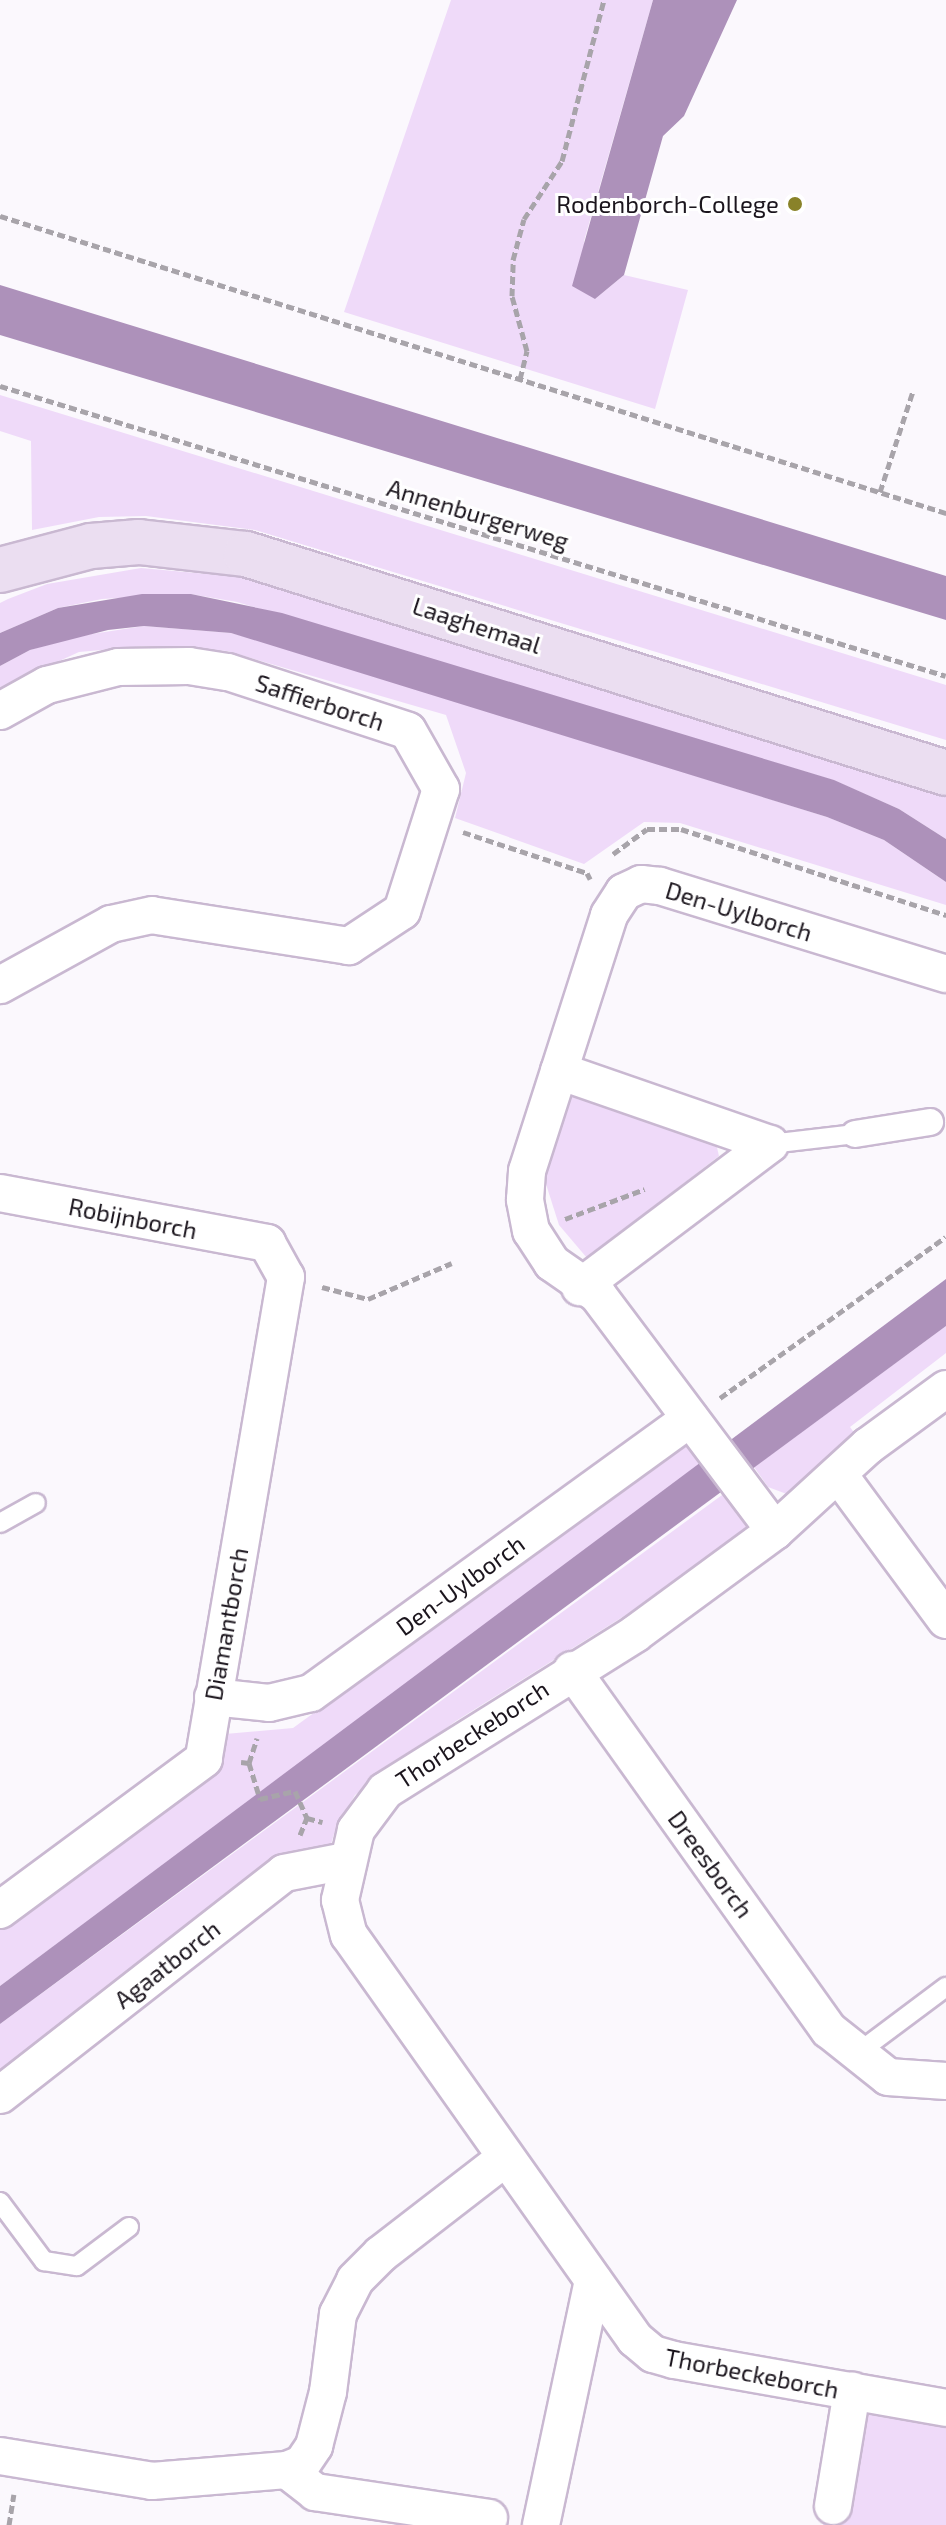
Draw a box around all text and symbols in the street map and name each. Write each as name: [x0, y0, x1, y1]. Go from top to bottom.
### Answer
place label: Rodenborch-College: [556, 190, 779, 218]
marker: Rodenborch-College: [786, 195, 804, 213]
street label: Annenburgerweg: [384, 473, 572, 555]
street label: Laaghemaal: [409, 591, 545, 659]
street label: Saffierborch: [252, 668, 388, 736]
street label: Den-Uylborch: [662, 875, 816, 947]
street label: Robijnborch: [66, 1191, 200, 1245]
street label: Den-Uylborch: [390, 1529, 530, 1641]
street label: Diamantborch: [198, 1545, 254, 1703]
street label: Thorbeckeborch: [390, 1674, 554, 1794]
street label: Dreesborch: [662, 1805, 760, 1923]
street label: Agaatborch: [108, 1914, 226, 2014]
street label: Thorbeckeborch: [663, 2342, 841, 2404]

